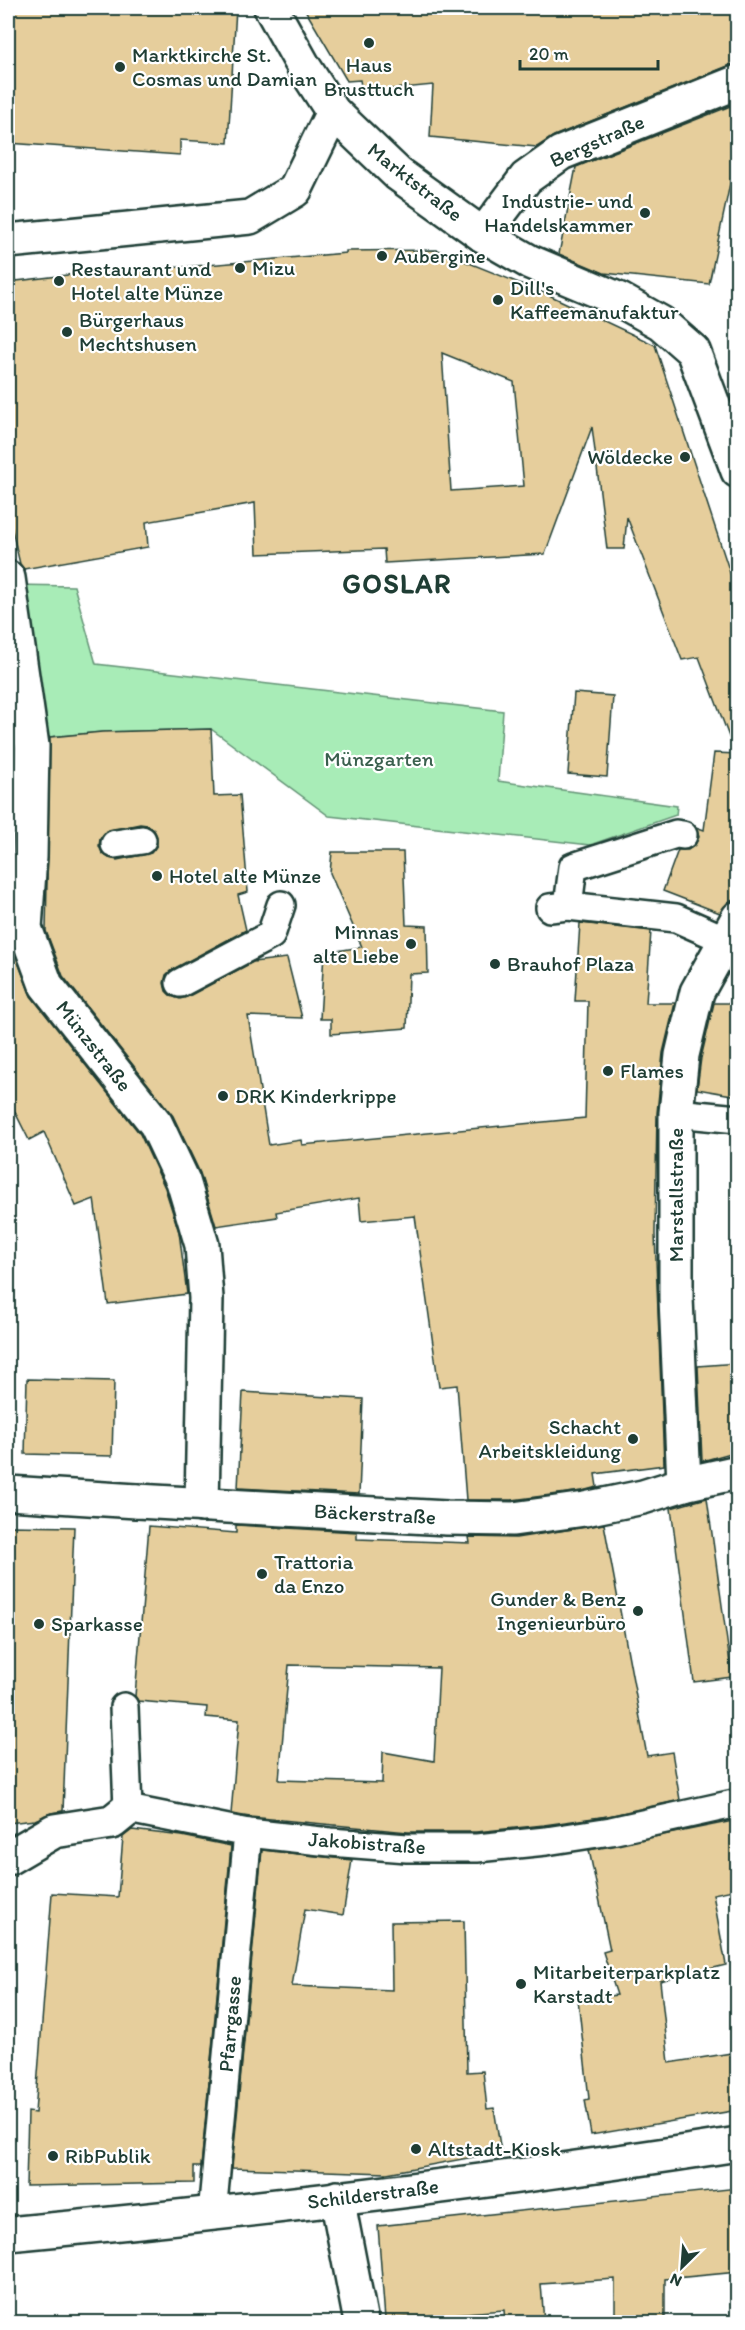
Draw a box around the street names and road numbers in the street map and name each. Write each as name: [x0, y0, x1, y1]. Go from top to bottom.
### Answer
street label: Bergstraße: [545, 109, 648, 173]
street label: Marktstraße: [363, 137, 468, 226]
street label: Münzstraße: [51, 995, 138, 1096]
street label: Marstallstraße: [663, 1128, 688, 1262]
street label: Bäckerstraße: [313, 1498, 437, 1529]
street label: Jakobistraße: [308, 1826, 427, 1859]
street label: Pfarrgasse: [213, 1975, 246, 2073]
street label: Schilderstraße: [306, 2173, 440, 2214]

